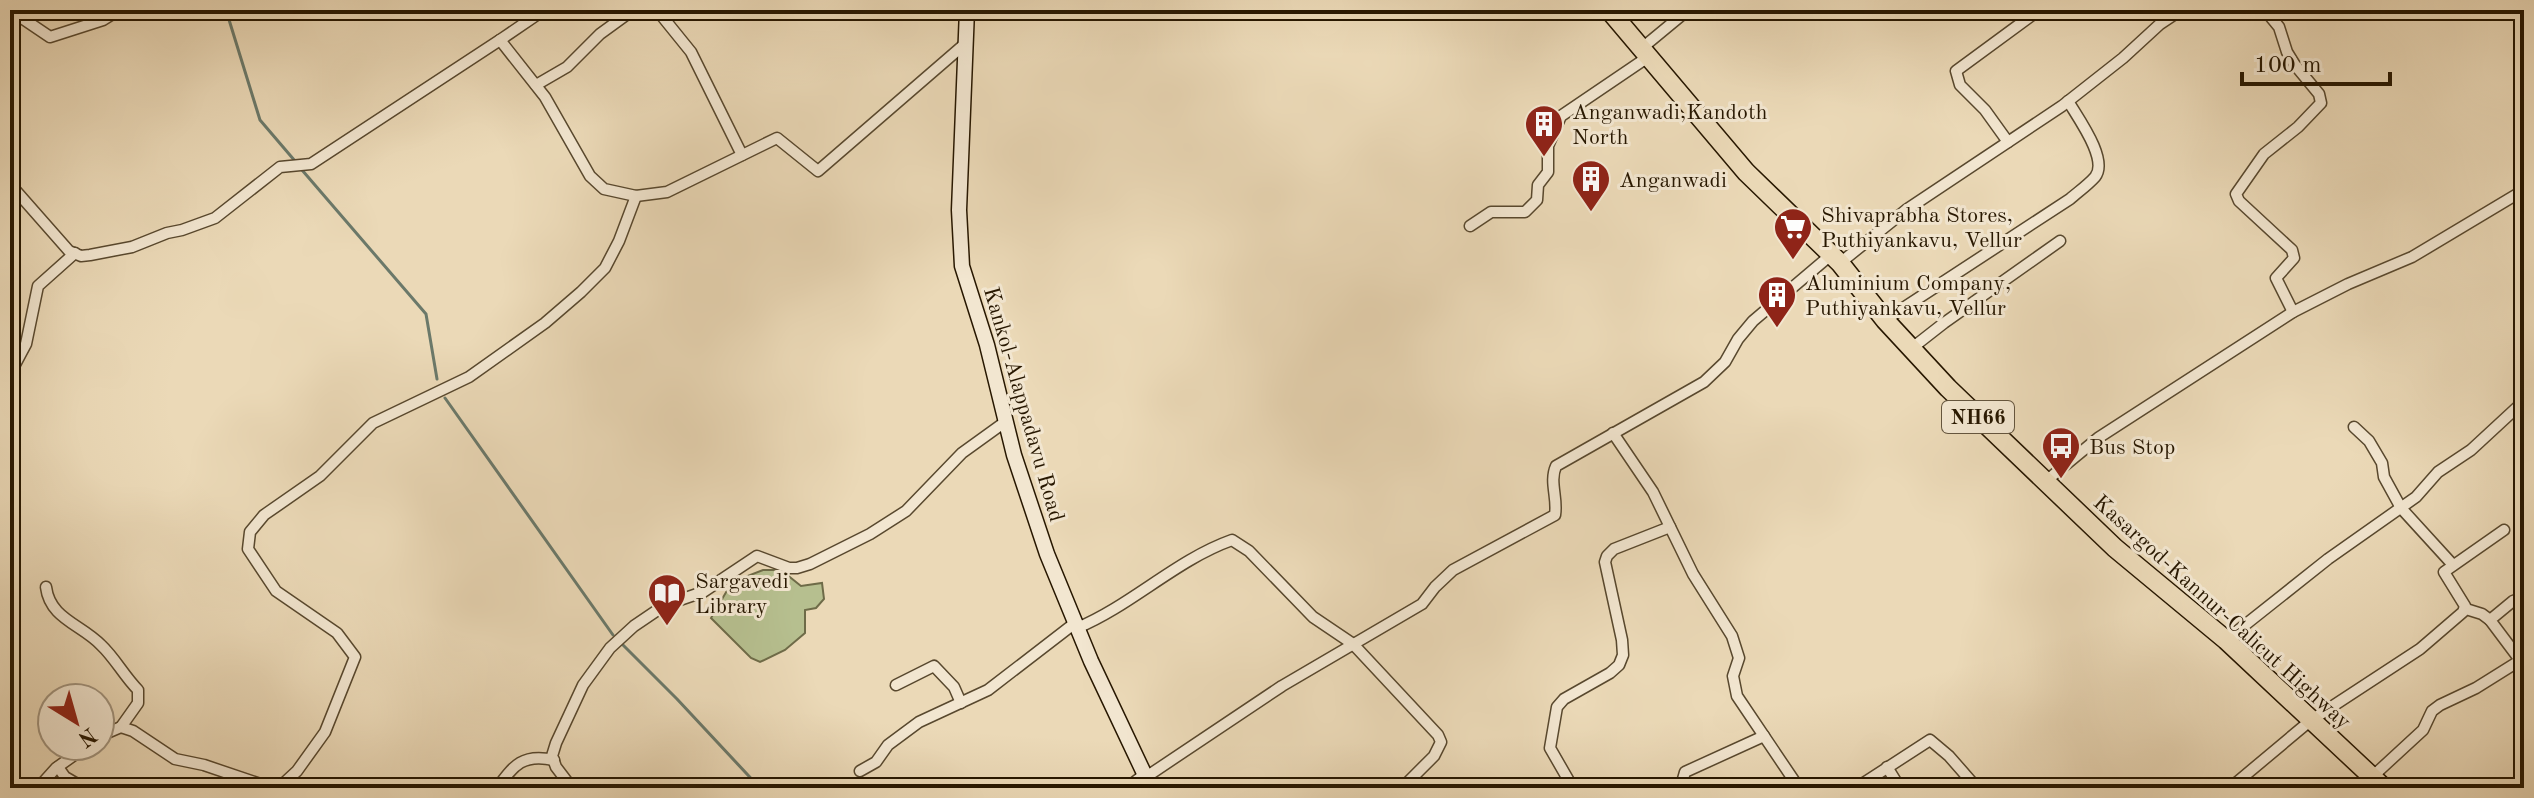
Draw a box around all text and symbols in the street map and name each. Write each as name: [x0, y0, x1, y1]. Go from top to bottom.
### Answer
scale bar: [2242, 36, 2390, 86]
text: 100 m: [2254, 54, 2322, 78]
place label: Anganwadi,Kandoth North: [1572, 102, 1768, 149]
building icon: Anganwadi,Kandoth North: [1523, 103, 1565, 158]
building icon: Anganwadi: [1570, 158, 1612, 213]
place label: Anganwadi: [1619, 170, 1727, 192]
place label: Shivaprabha Stores, Puthiyankavu, Vellur: [1821, 205, 2022, 252]
supermarket icon: Shivaprabha Stores, Puthiyankavu, Vellur: [1772, 206, 1814, 261]
place label: Aluminium Company, Puthiyankavu, Vellur: [1805, 273, 2011, 320]
building icon: Aluminium Company, Puthiyankavu, Vellur: [1756, 274, 1798, 329]
street label: Kankol-Alappadavu Road: [979, 285, 1067, 525]
road number: NH66: [1942, 401, 2014, 433]
bus stop icon: Bus Stop: [2040, 425, 2082, 480]
place label: Bus Stop: [2089, 437, 2175, 459]
street label: Kasargod-Kannur-Calicut Highway: [2089, 491, 2355, 734]
place label: Sargavedi Library: [695, 571, 789, 618]
library icon: Sargavedi Library: [646, 572, 688, 627]
north arrow: [36, 682, 116, 762]
text: N: [73, 723, 100, 750]

